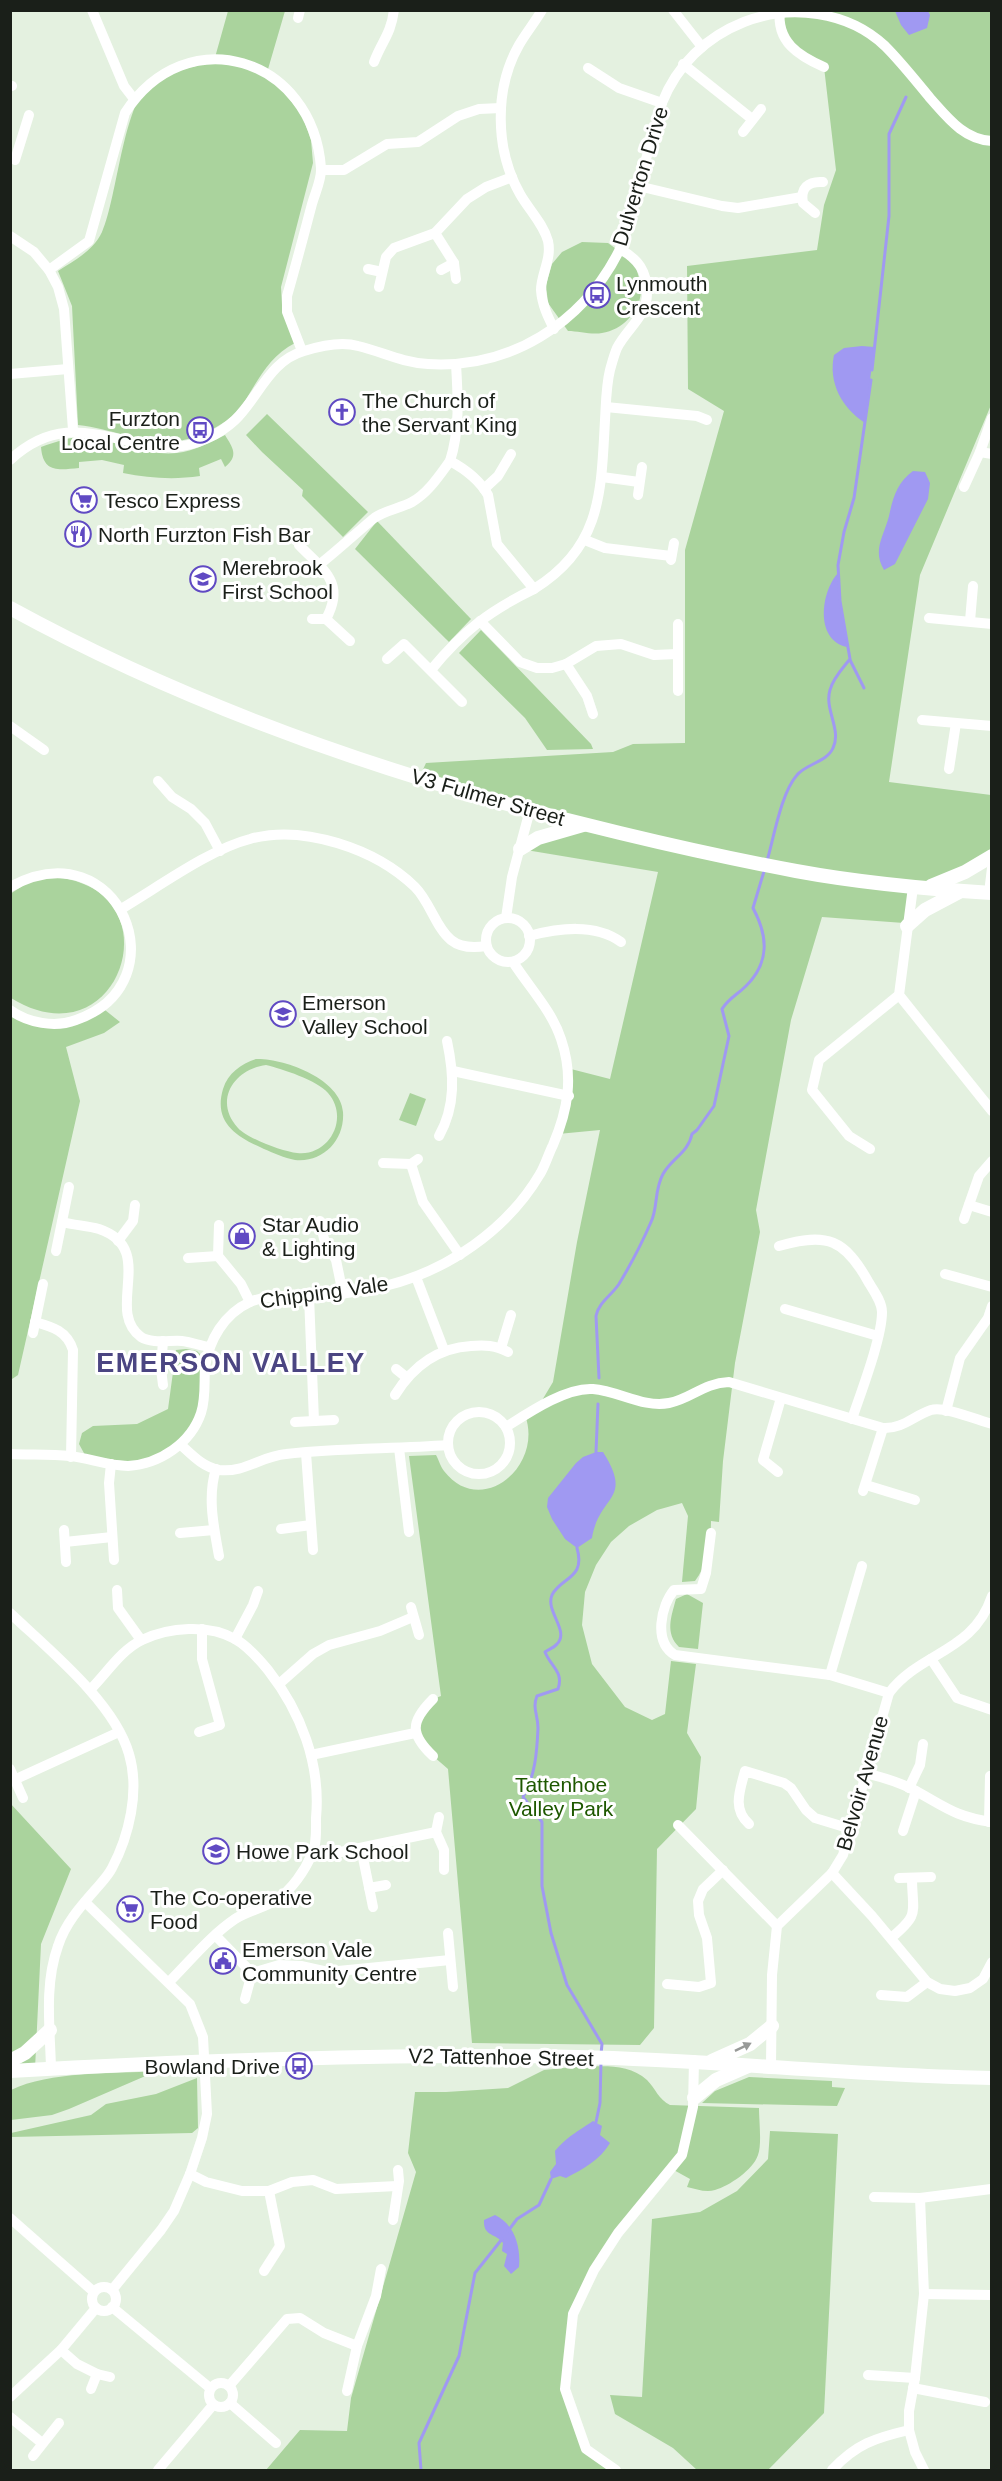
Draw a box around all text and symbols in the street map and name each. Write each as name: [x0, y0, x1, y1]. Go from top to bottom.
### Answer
street label: Dulverton Drive: [608, 103, 672, 249]
place label: Lynmouth Crescent: [616, 272, 707, 319]
bus stop icon: Lynmouth Crescent: [582, 280, 612, 310]
place label: The Church of the Servant King: [362, 389, 517, 436]
church icon: The Church of the Servant King: [327, 397, 357, 427]
place label: Furzton Local Centre: [61, 407, 180, 454]
bus stop icon: Furzton Local Centre: [185, 415, 215, 445]
supermarket icon: Tesco Express: [69, 485, 99, 515]
place label: Tesco Express: [104, 489, 241, 512]
restaurant icon: North Furzton Fish Bar: [63, 519, 93, 549]
place label: North Furzton Fish Bar: [98, 523, 310, 546]
place label: Merebrook First School: [222, 556, 333, 603]
school or university icon: Merebrook First School: [188, 564, 218, 594]
street label: V3 Fulmer Street: [409, 764, 568, 830]
place label: Emerson Valley School: [302, 991, 428, 1038]
school or university icon: Emerson Valley School: [268, 999, 298, 1029]
place label: Star Audio & Lighting: [262, 1213, 359, 1260]
shop icon: Star Audio & Lighting: [227, 1221, 257, 1251]
street label: Chipping Vale: [258, 1272, 390, 1312]
district label: EMERSON VALLEY: [96, 1348, 366, 1378]
street label: Belvoir Avenue: [832, 1713, 892, 1853]
park label: Tattenhoe Valley Park: [509, 1773, 614, 1820]
school or university icon: Howe Park School: [201, 1836, 231, 1866]
place label: Howe Park School: [236, 1840, 409, 1863]
place label: The Co-operative Food: [150, 1886, 312, 1933]
supermarket icon: The Co-operative Food: [115, 1894, 145, 1924]
place label: Emerson Vale Community Centre: [242, 1938, 417, 1985]
public building icon: Emerson Vale Community Centre: [208, 1946, 238, 1976]
one-way arrow: [734, 2042, 752, 2052]
street label: V2 Tattenhoe Street: [408, 2044, 594, 2070]
bus stop icon: Bowland Drive: [284, 2051, 314, 2081]
place label: Bowland Drive: [145, 2055, 280, 2078]

